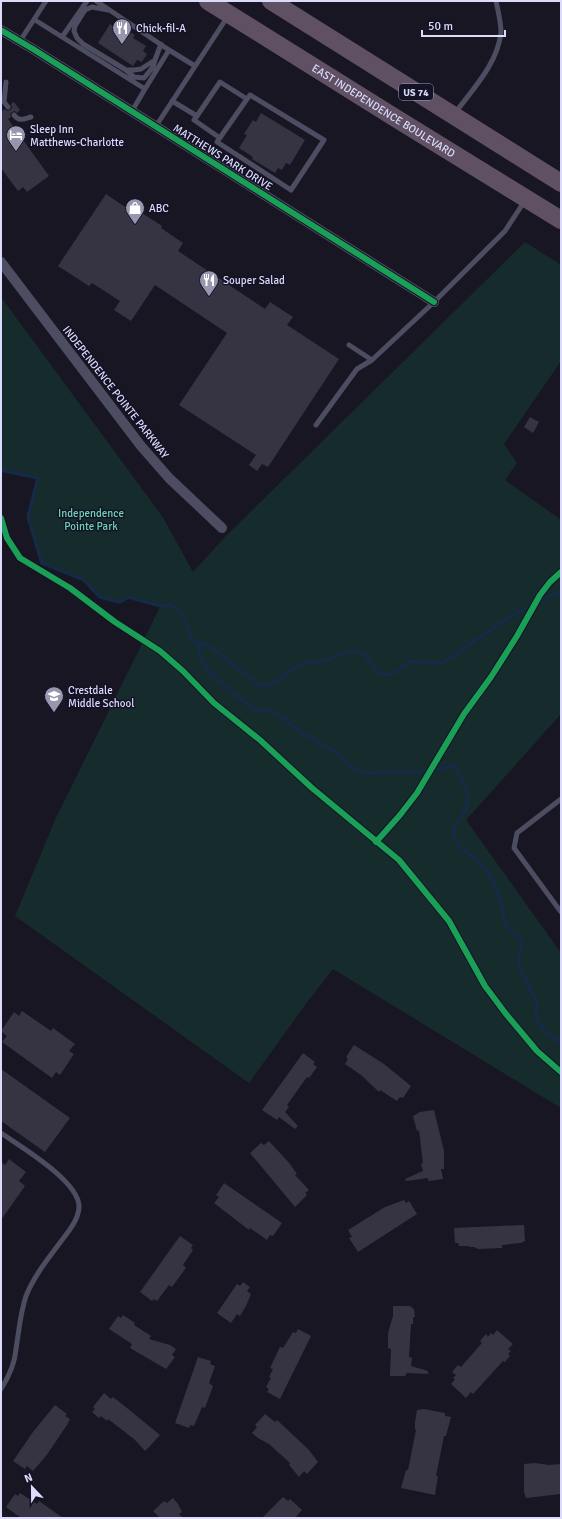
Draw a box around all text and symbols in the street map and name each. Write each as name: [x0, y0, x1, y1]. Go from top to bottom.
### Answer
scale bar: [422, 12, 505, 38]
restaurant icon: Chick-fil-A: [111, 17, 133, 45]
text: 50 m: [428, 19, 453, 34]
place label: Chick-fil-A: [136, 22, 186, 35]
street label: EAST INDEPENDENCE BOULEVARD: [309, 62, 457, 160]
road number: US 74: [399, 84, 433, 100]
street label: MATTHEWS PARK DRIVE: [171, 121, 275, 193]
place label: Sleep Inn Matthews-Charlotte: [30, 123, 124, 149]
hotel icon: Sleep Inn Matthews-Charlotte: [5, 124, 27, 152]
shop icon: ABC: [124, 197, 146, 225]
place label: ABC: [149, 202, 169, 215]
restaurant icon: Souper Salad: [198, 269, 220, 297]
place label: Souper Salad: [223, 274, 285, 287]
street label: INDEPENDENCE POINTE PARKWAY: [60, 323, 172, 462]
park label: Independence Pointe Park: [58, 507, 124, 533]
place label: Crestdale Middle School: [68, 684, 135, 710]
school or university icon: Crestdale Middle School: [43, 685, 65, 713]
north arrow: [12, 1467, 52, 1507]
text: N: [22, 1471, 34, 1486]

